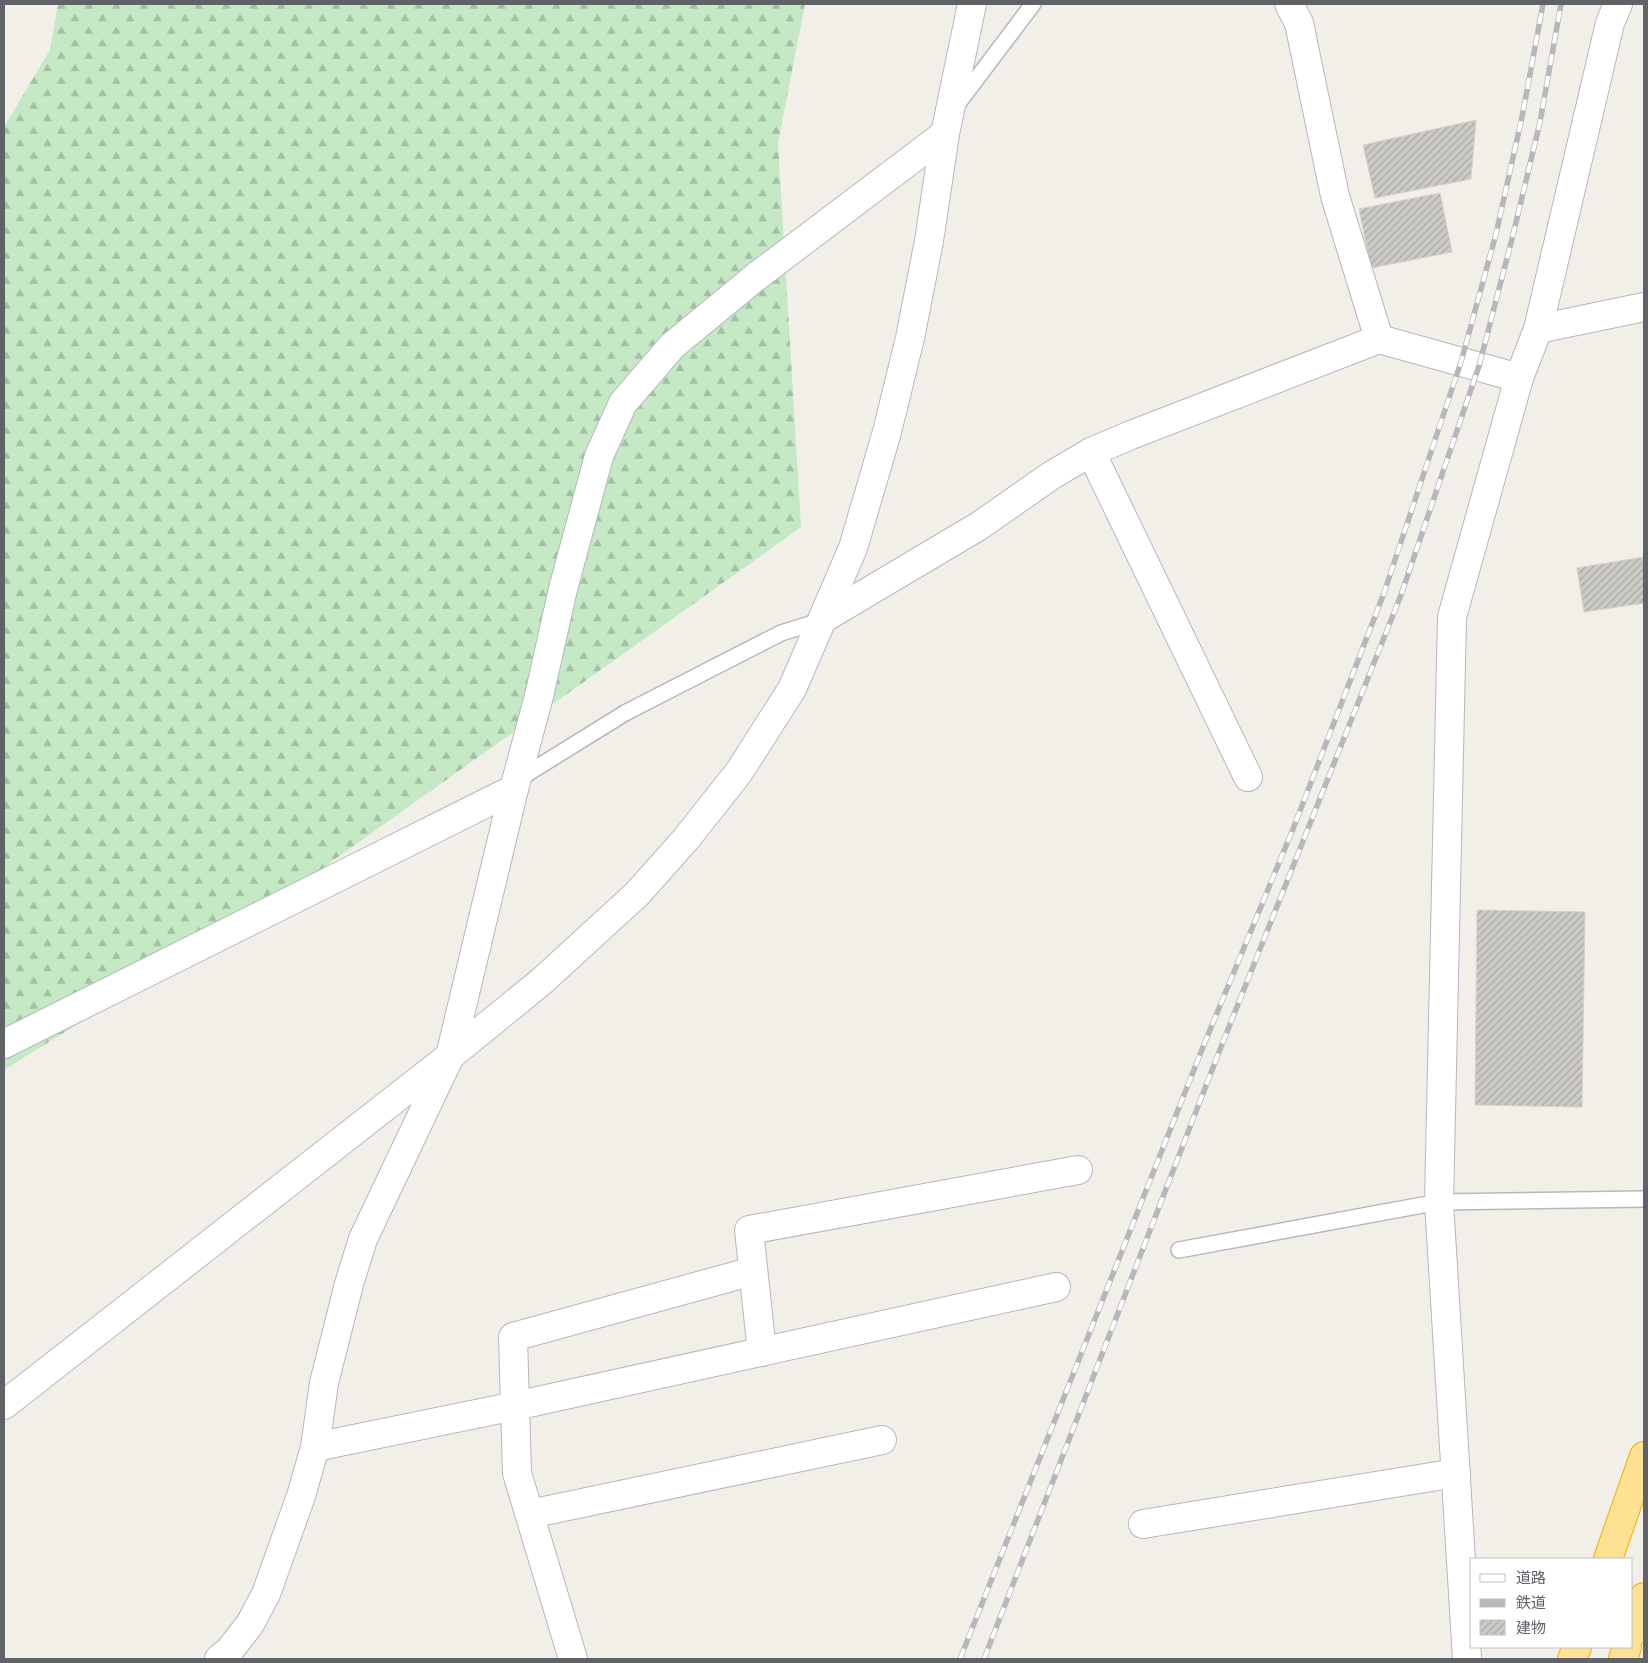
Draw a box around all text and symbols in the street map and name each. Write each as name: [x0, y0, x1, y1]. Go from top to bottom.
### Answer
legend: [1470, 1558, 1633, 1648]
text: 道路: [1516, 1569, 1546, 1587]
text: 鉄道: [1516, 1594, 1546, 1612]
text: 建物: [1516, 1619, 1546, 1637]

